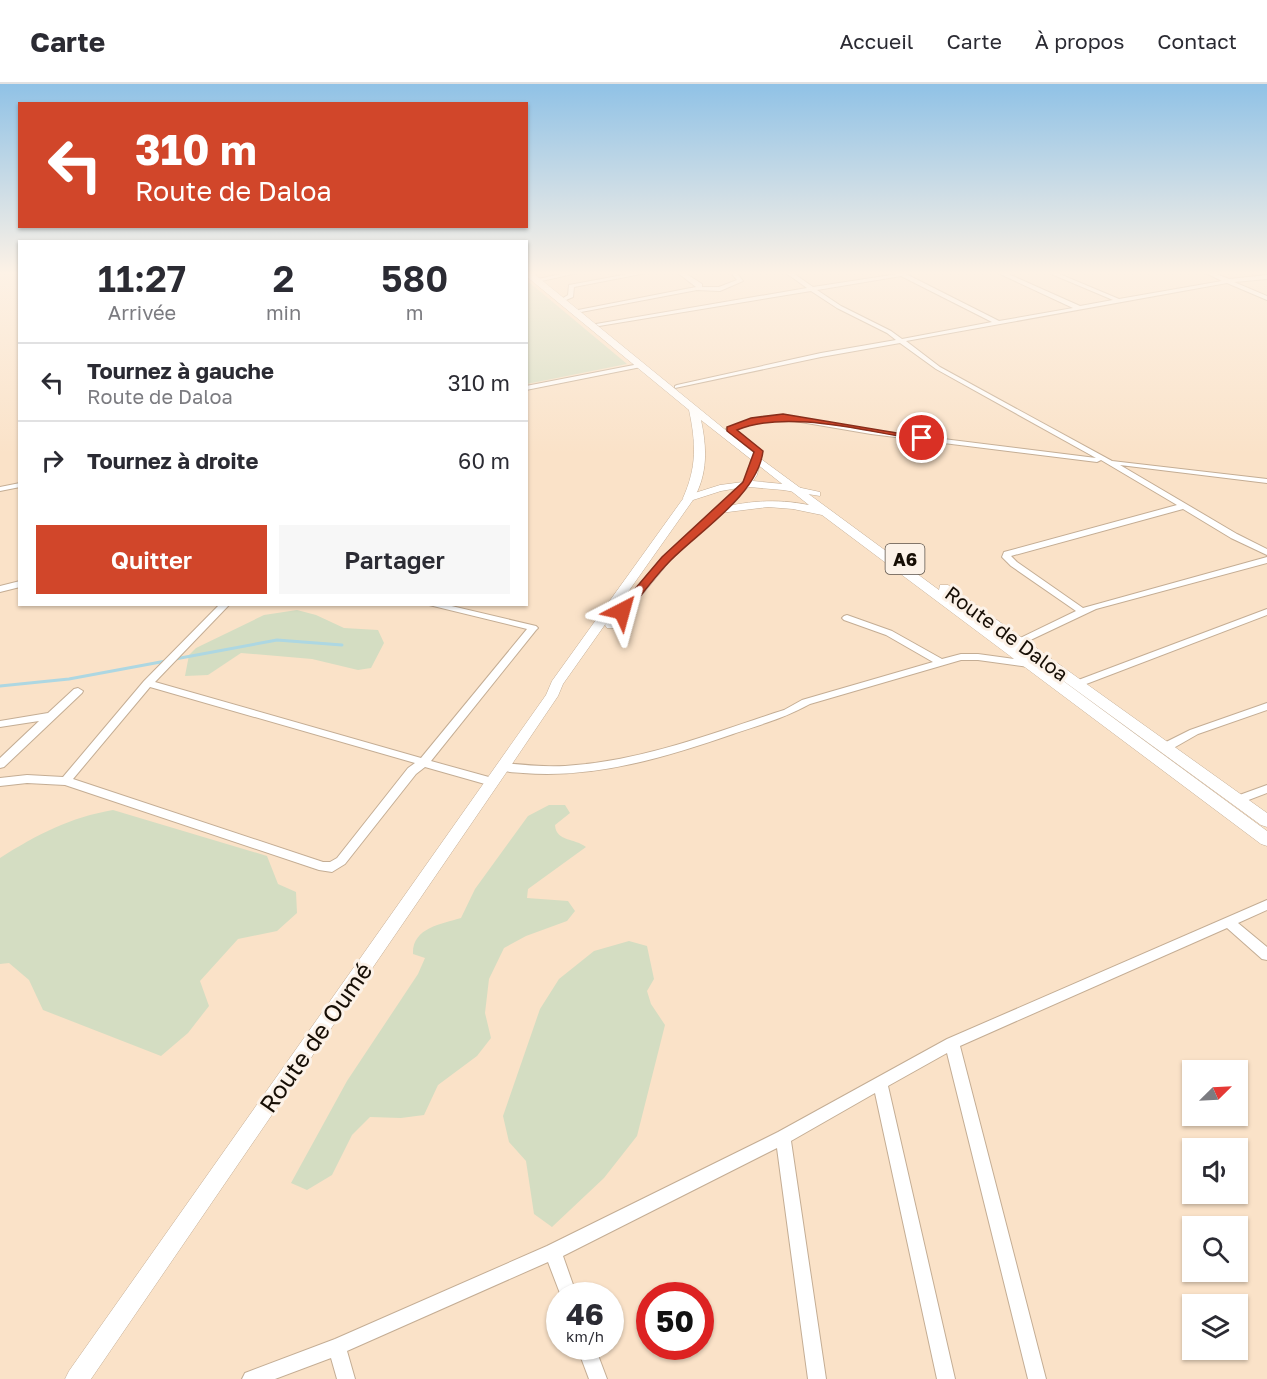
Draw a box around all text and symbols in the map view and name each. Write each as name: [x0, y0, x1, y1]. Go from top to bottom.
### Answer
text: Carte: [30, 25, 105, 58]
text: Accueil: [840, 28, 913, 54]
text: Carte: [946, 28, 1002, 54]
text: À propos: [1035, 28, 1124, 54]
text: Contact: [1157, 28, 1237, 54]
text: 310 m: [135, 124, 257, 174]
icon: left: [36, 126, 114, 204]
text: Route de Daloa: [135, 175, 332, 207]
text: 11:27: [98, 257, 186, 300]
text: 2: [273, 257, 294, 300]
text: 580: [381, 257, 448, 300]
text: Arrivée: [108, 300, 176, 324]
text: min: [266, 300, 301, 324]
text: m: [406, 300, 423, 324]
text: Tournez à gauche: [87, 357, 274, 384]
icon: left: [36, 366, 69, 399]
text: 310 m: [448, 369, 510, 396]
text: Route de Daloa: [87, 384, 233, 408]
pin: [896, 412, 947, 463]
icon: arrive: [905, 421, 938, 454]
icon: right: [36, 444, 69, 477]
text: Tournez à droite: [87, 447, 258, 474]
text: 60 m: [458, 447, 510, 474]
button: Quitter: [36, 525, 267, 594]
button: Partager: [279, 525, 510, 594]
road number: A6: [886, 544, 924, 574]
position arrow: [590, 579, 654, 643]
street label: Route de Daloa: [941, 580, 1073, 686]
street label: Route de Oumé: [252, 956, 378, 1118]
north arrow: [1182, 1060, 1248, 1126]
map controls: [1182, 1060, 1248, 1360]
button: sound: [1182, 1138, 1248, 1204]
button: search: [1182, 1216, 1248, 1282]
speed limit sign: 50: [636, 1282, 714, 1360]
button: layers: [1182, 1294, 1248, 1360]
text: 46: [566, 1296, 604, 1332]
text: km/h: [566, 1327, 604, 1345]

